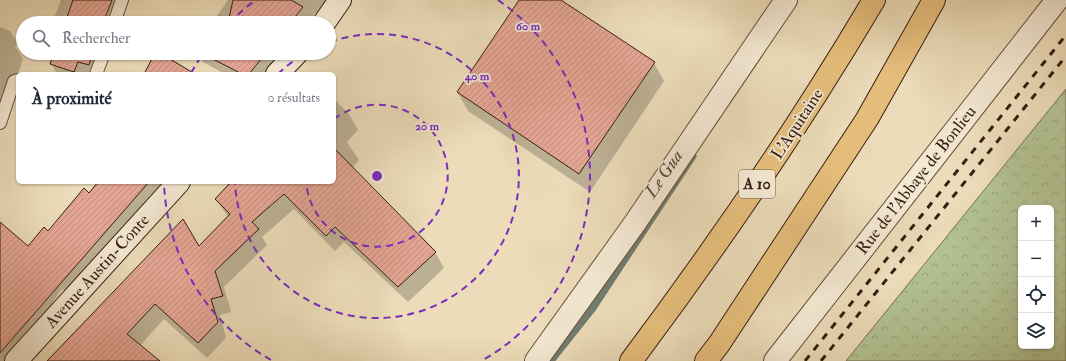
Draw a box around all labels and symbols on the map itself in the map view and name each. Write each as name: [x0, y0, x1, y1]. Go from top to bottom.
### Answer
text: 60 m: [516, 19, 541, 34]
text: 40 m: [464, 69, 490, 84]
street label: L'Aquitaine: [766, 85, 828, 163]
street label: Rue de l'Abbaye de Bonlieu: [851, 101, 981, 259]
text: 20 m: [415, 119, 440, 134]
water label: Le Gua: [639, 146, 688, 203]
centre of rings: [370, 169, 384, 183]
road number: A 10: [739, 170, 775, 198]
street label: Avenue Austin-Conte: [40, 210, 154, 333]

